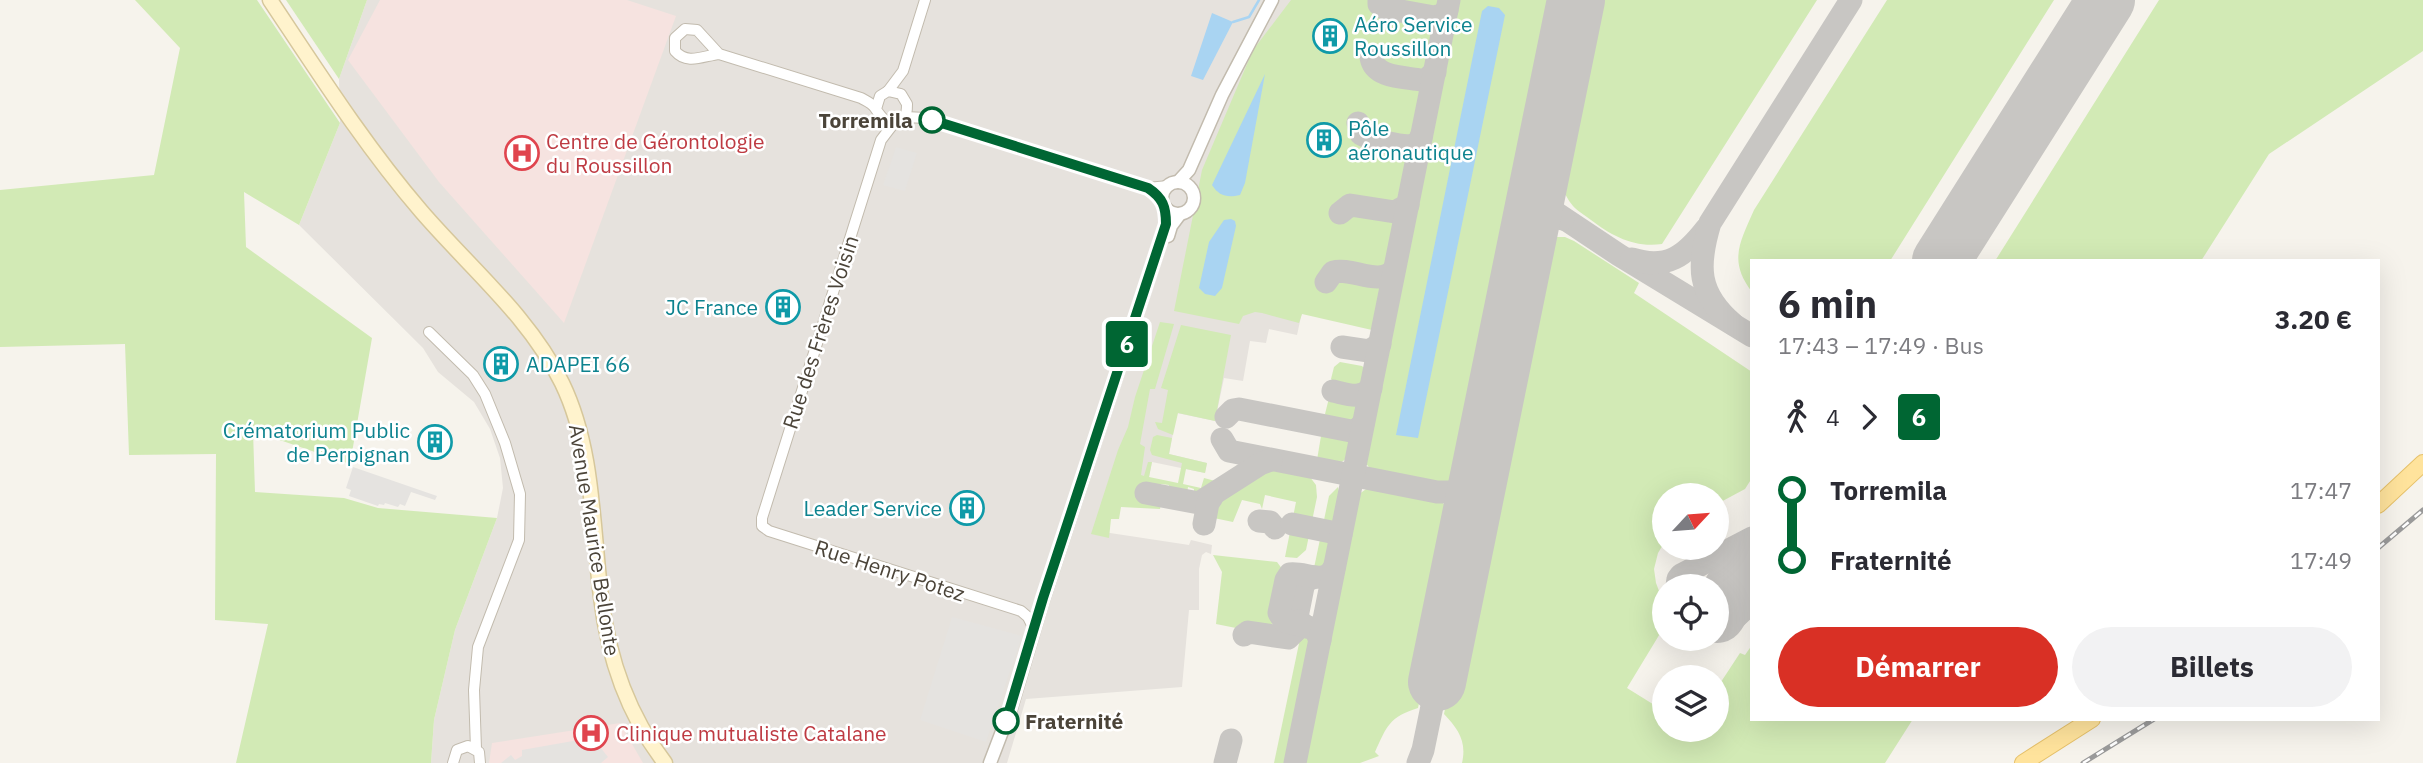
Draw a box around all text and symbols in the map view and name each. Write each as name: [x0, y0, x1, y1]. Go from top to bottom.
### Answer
place label: Aéro Service Roussillon: [1354, 10, 1473, 62]
building icon: Aéro Service Roussillon: [1311, 17, 1349, 55]
place label: Torremila: [819, 106, 913, 134]
marker: Torremila: [919, 107, 945, 133]
place label: Pôle aéronautique: [1348, 114, 1473, 166]
building icon: Pôle aéronautique: [1305, 121, 1343, 159]
place label: Centre de Gérontologie du Roussillon: [546, 127, 764, 179]
hospital icon: Centre de Gérontologie du Roussillon: [503, 134, 541, 172]
street label: Rue des Frères Voisin: [775, 232, 865, 432]
text: 6 min: [1778, 279, 1877, 328]
building icon: JC France: [764, 288, 802, 326]
place label: JC France: [665, 293, 758, 321]
text: 3.20 €: [2275, 302, 2352, 336]
line badge: 6: [1104, 321, 1150, 367]
text: 6: [1120, 328, 1134, 360]
text: 17:43 – 17:49 · Bus: [1778, 330, 1984, 360]
building icon: ADAPEI 66: [482, 345, 520, 383]
place label: ADAPEI 66: [526, 350, 630, 378]
icon: walk: [1778, 398, 1816, 436]
icon: forward: [1850, 398, 1888, 436]
text: 6: [1912, 401, 1926, 433]
text: 4: [1826, 402, 1840, 432]
place label: Crématorium Public de Perpignan: [223, 416, 410, 468]
street label: Avenue Maurice Bellonte: [563, 422, 627, 658]
building icon: Crématorium Public de Perpignan: [416, 423, 454, 461]
text: Torremila: [1830, 473, 1947, 507]
text: 17:47: [2290, 475, 2352, 505]
north arrow: [1652, 483, 1729, 560]
map controls: [1652, 483, 1729, 742]
building icon: Leader Service: [948, 489, 986, 527]
place label: Leader Service: [803, 494, 942, 522]
street label: Rue Henry Potez: [811, 533, 969, 608]
text: Fraternité: [1830, 543, 1952, 577]
text: 17:49: [2290, 545, 2352, 575]
button: locate: [1652, 574, 1729, 651]
button: Démarrer: [1778, 627, 2058, 707]
button: Billets: [2072, 627, 2352, 707]
button: layers: [1652, 665, 1729, 742]
place label: Fraternité: [1025, 707, 1123, 735]
marker: Fraternité: [993, 708, 1019, 734]
hospital icon: Clinique mutualiste Catalane: [572, 714, 610, 752]
place label: Clinique mutualiste Catalane: [616, 719, 887, 747]

